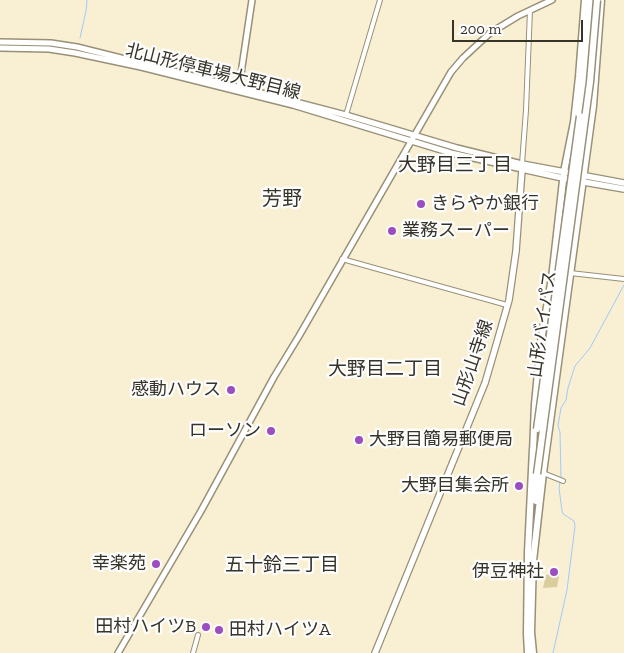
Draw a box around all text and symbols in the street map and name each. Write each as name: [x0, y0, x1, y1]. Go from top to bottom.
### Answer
scale bar: [454, 10, 585, 42]
text: 200 m: [460, 20, 501, 38]
street label: 北山形停車場大野目線: [123, 40, 303, 104]
district label: 大野目三丁目: [398, 155, 512, 177]
district label: 芳野: [262, 187, 302, 211]
place label: きらやか銀行: [431, 193, 539, 215]
marker: きらやか銀行: [415, 198, 427, 210]
place label: 業務スーパー: [402, 220, 510, 242]
marker: 業務スーパー: [386, 225, 398, 237]
street label: 山形バイパス: [525, 269, 561, 379]
street label: 山形山寺線: [448, 317, 498, 409]
district label: 大野目二丁目: [328, 359, 442, 381]
place label: 感動ハウス: [131, 379, 221, 401]
marker: 感動ハウス: [225, 384, 237, 396]
place label: ローソン: [189, 420, 261, 442]
marker: ローソン: [265, 425, 277, 437]
place label: 大野目簡易郵便局: [369, 429, 513, 451]
marker: 大野目簡易郵便局: [353, 434, 365, 446]
place label: 大野目集会所: [401, 475, 509, 497]
marker: 大野目集会所: [513, 480, 525, 492]
place label: 幸楽苑: [92, 553, 146, 575]
district label: 五十鈴三丁目: [225, 555, 339, 577]
marker: 幸楽苑: [150, 558, 162, 570]
place label: 伊豆神社: [472, 561, 544, 583]
marker: 伊豆神社: [548, 566, 560, 578]
place label: 田村ハイツB: [95, 616, 196, 638]
place label: 田村ハイツA: [229, 619, 331, 641]
marker: 田村ハイツB: [200, 621, 212, 633]
marker: 田村ハイツA: [213, 624, 225, 636]

